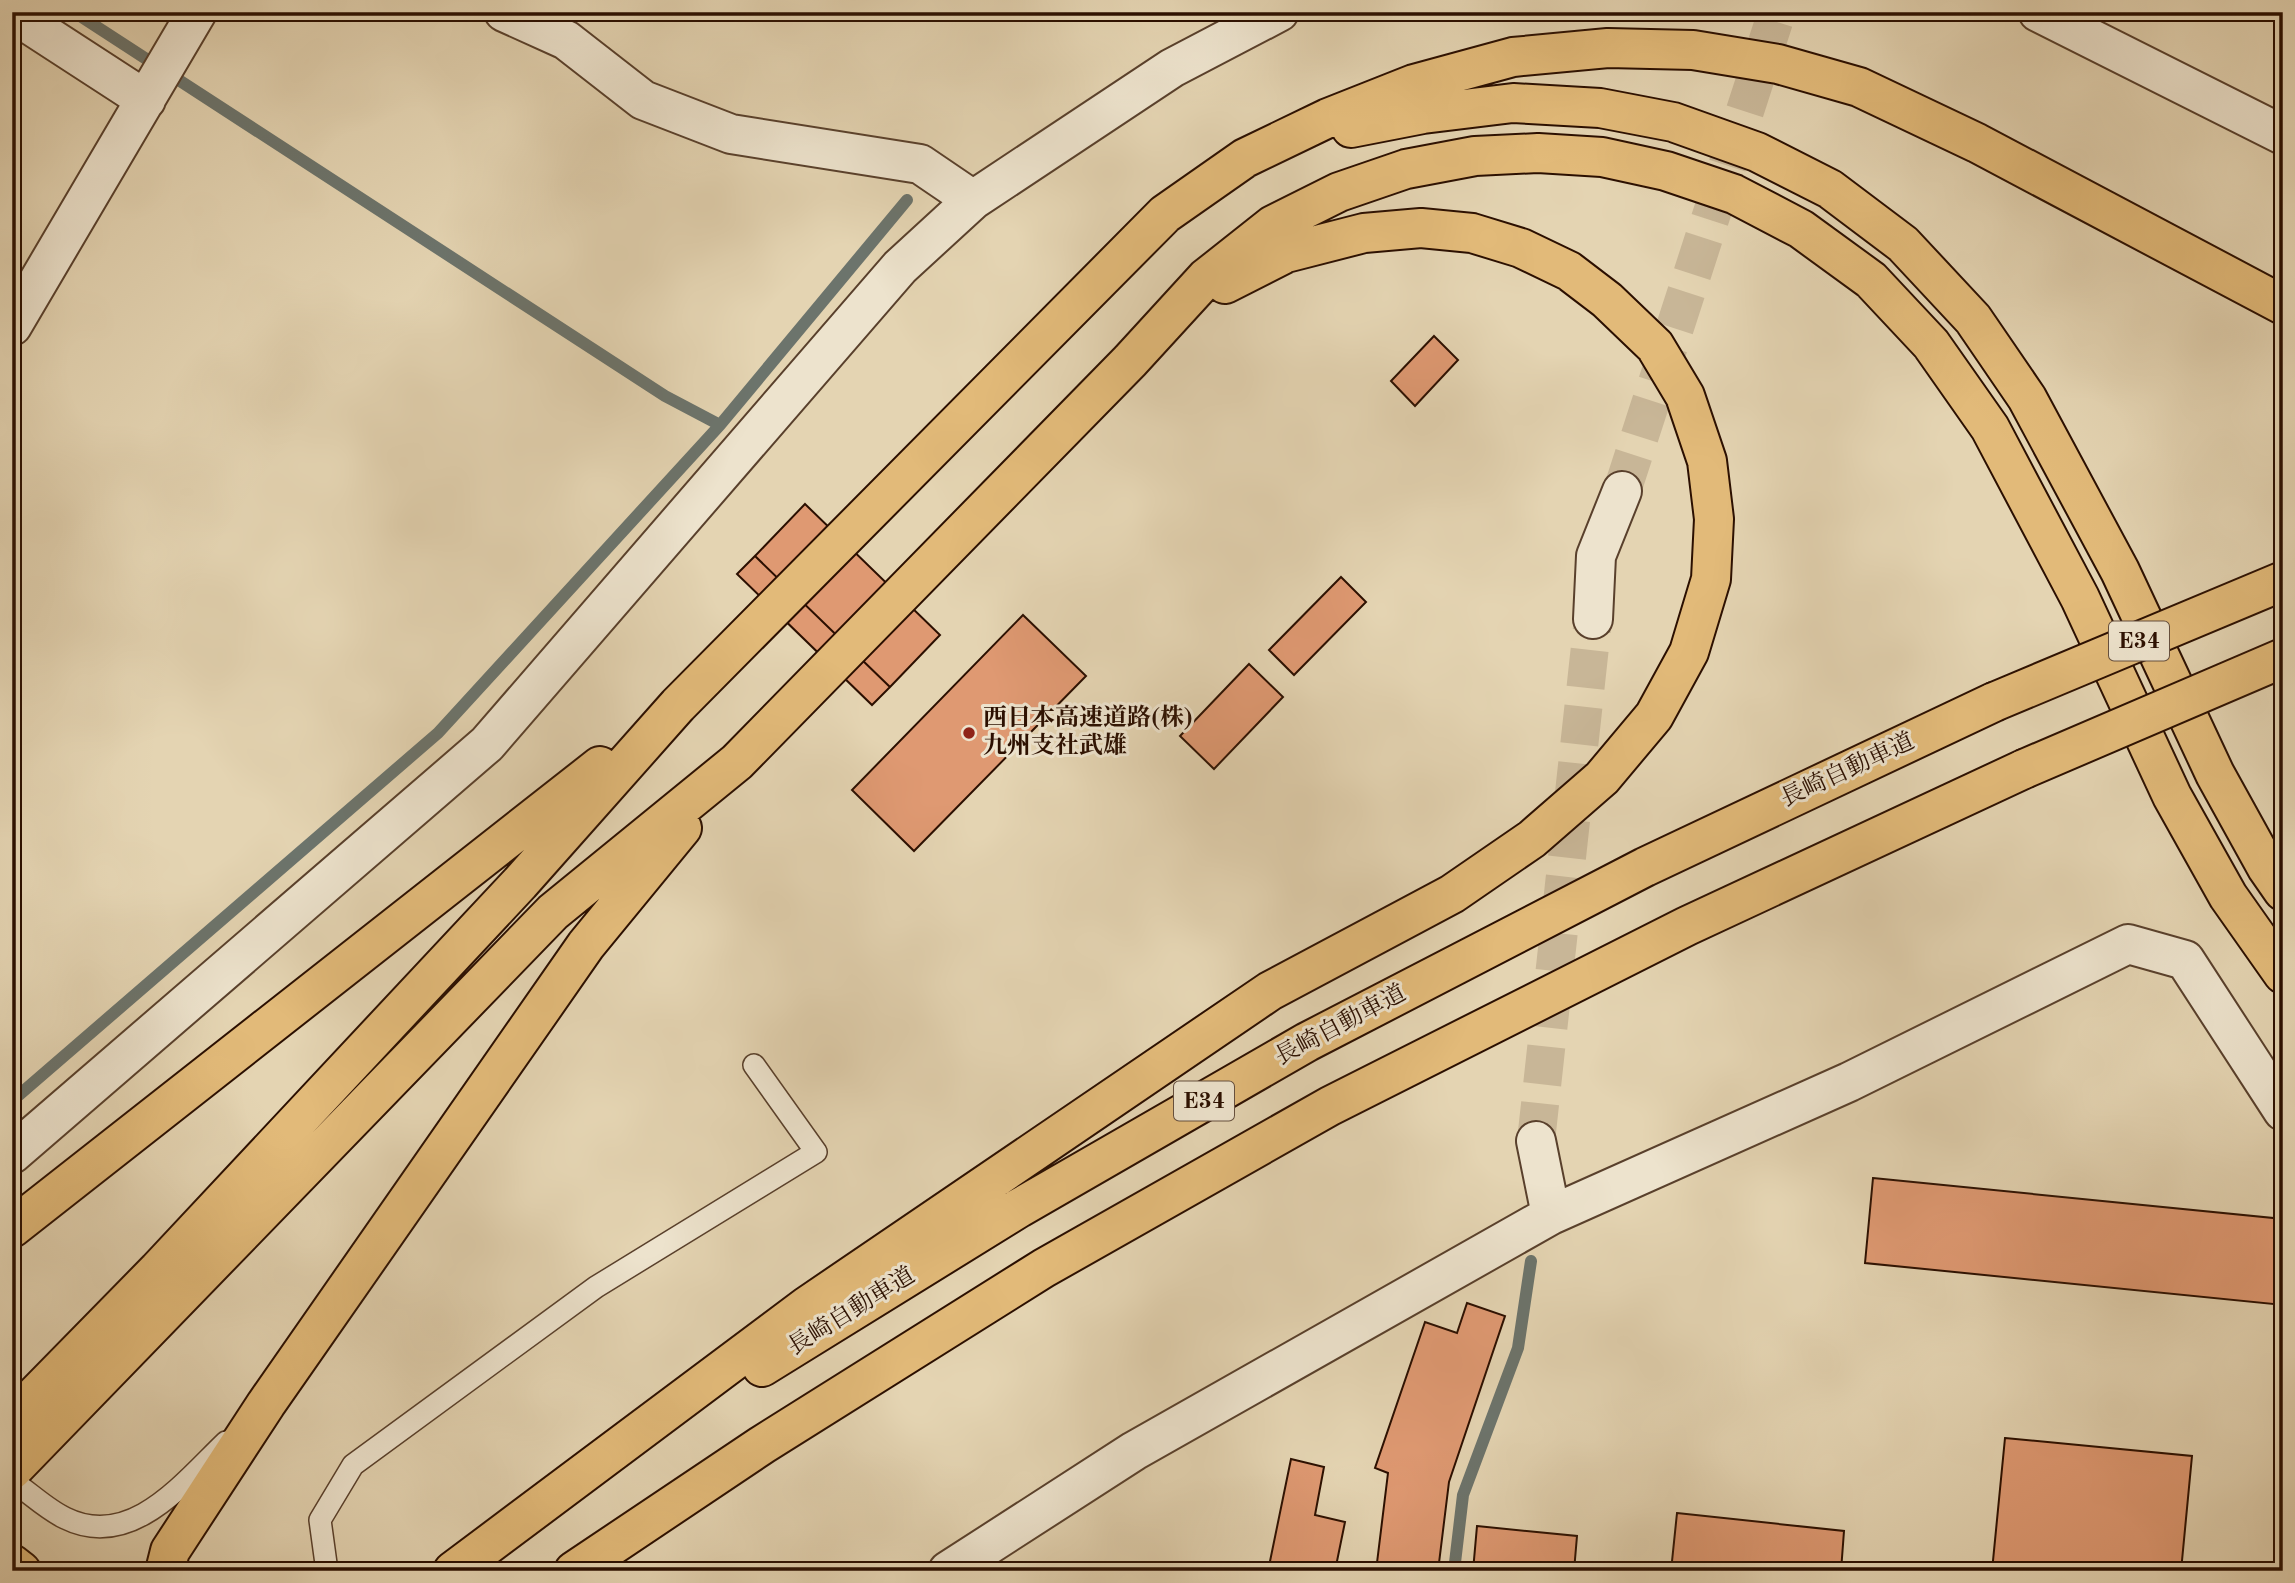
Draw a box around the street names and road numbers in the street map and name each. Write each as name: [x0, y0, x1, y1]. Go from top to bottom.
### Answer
road number: E34: [2109, 622, 2169, 660]
street label: 長崎自動車道: [1776, 727, 1918, 812]
street label: 長崎自動車道: [1270, 979, 1410, 1070]
road number: E34: [1174, 1082, 1234, 1120]
street label: 長崎自動車道: [783, 1261, 919, 1360]

